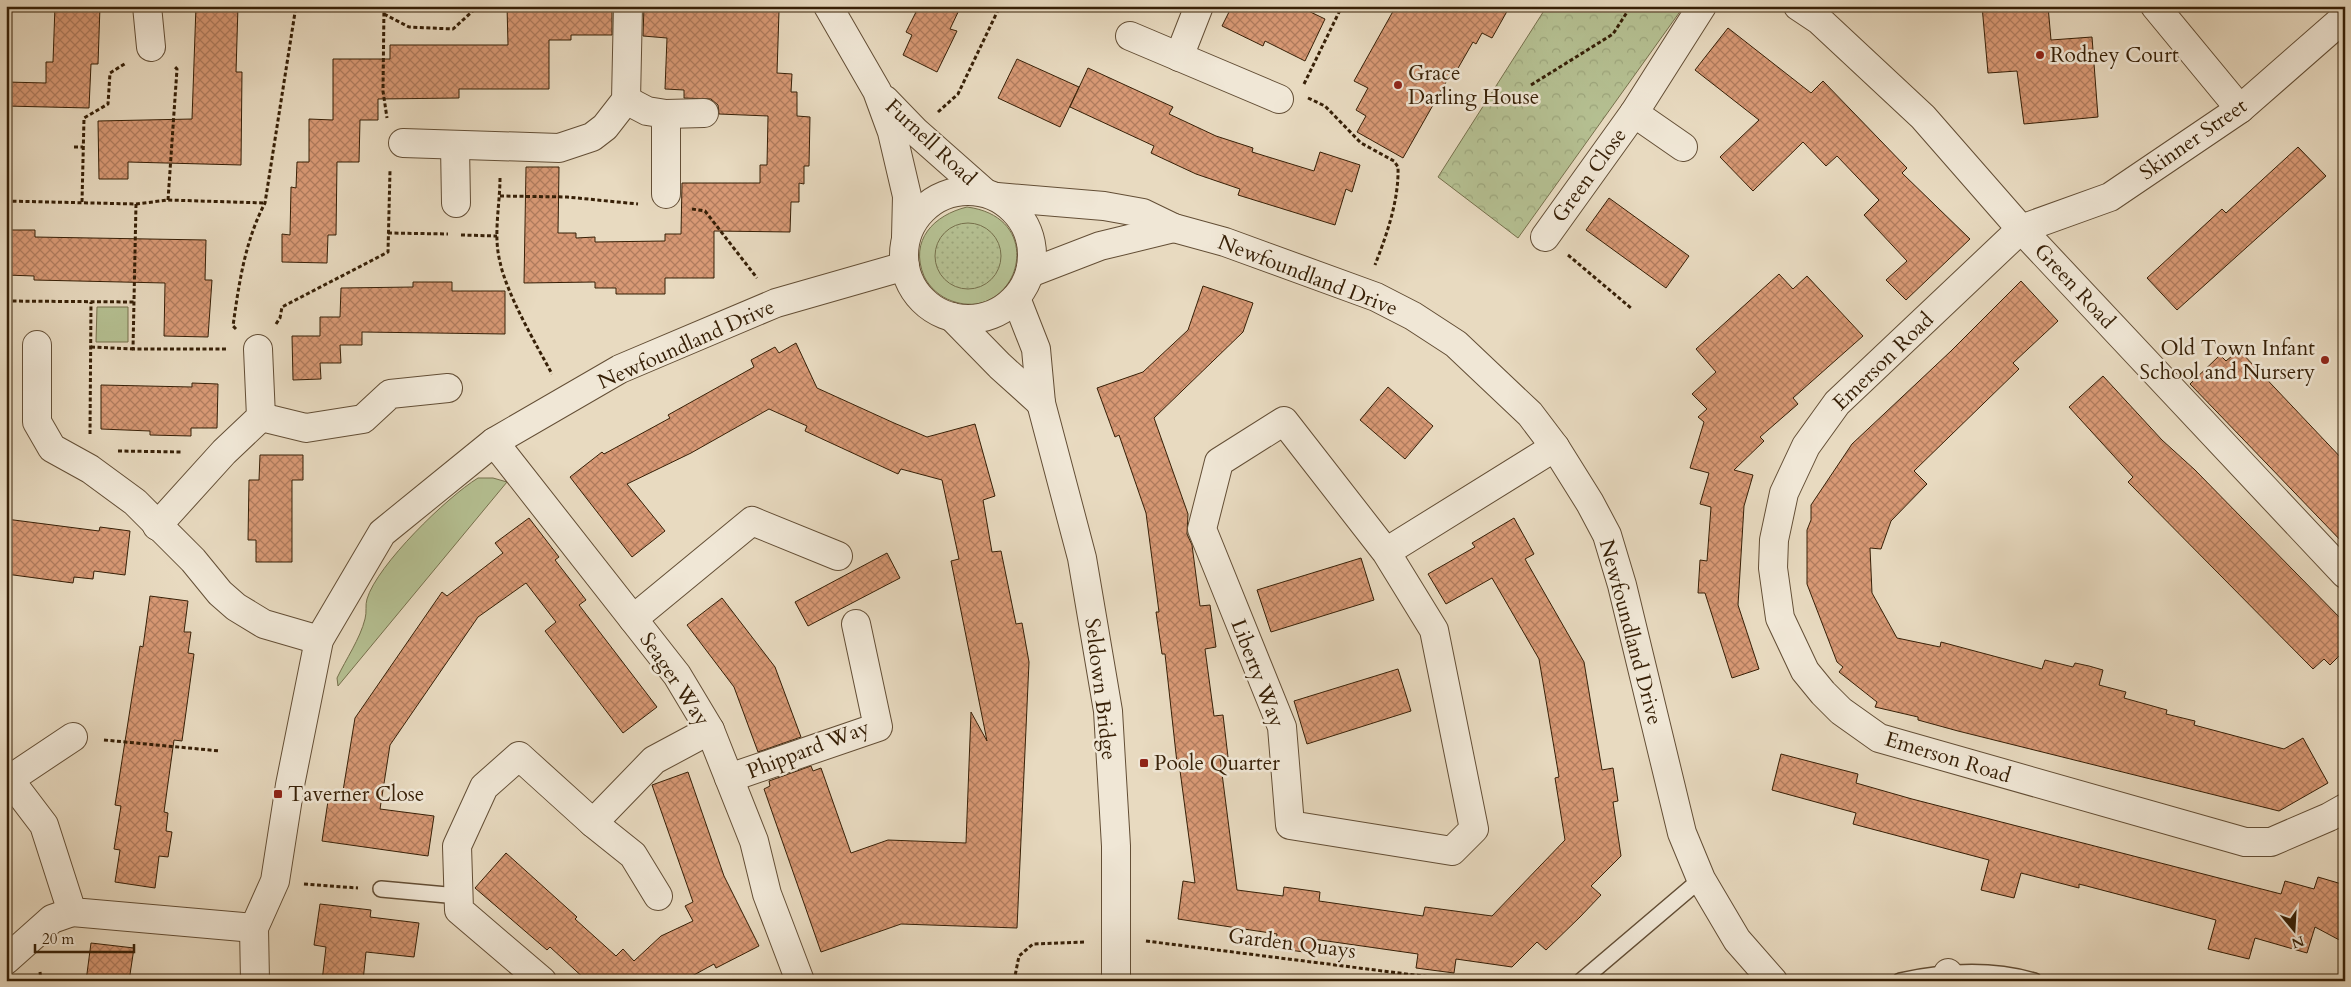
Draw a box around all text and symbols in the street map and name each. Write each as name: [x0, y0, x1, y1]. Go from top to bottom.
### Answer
place label: Rodney Court: [2050, 41, 2179, 70]
marker: Rodney Court: [2034, 49, 2046, 61]
place label: Grace Darling House: [1408, 59, 1539, 112]
marker: Grace Darling House: [1392, 79, 1404, 91]
street label: Skinner Street: [2134, 92, 2253, 187]
street label: Furnell Road: [879, 93, 983, 192]
street label: Green Close: [1545, 122, 1634, 228]
street label: Newfoundland Drive: [1214, 228, 1402, 323]
street label: Green Road: [2028, 237, 2122, 335]
street label: Newfoundland Drive: [593, 292, 779, 396]
street label: Emerson Road: [1827, 306, 1940, 417]
place label: Old Town Infant School and Nursery: [2139, 334, 2315, 387]
marker: Old Town Infant School and Nursery: [2319, 354, 2331, 366]
street label: Newfoundland Drive: [1592, 536, 1669, 728]
street label: Liberty Way: [1224, 615, 1291, 732]
street label: Seldown Bridge: [1077, 616, 1124, 762]
street label: Seager Way: [633, 627, 717, 732]
street label: Phippard Way: [743, 713, 874, 786]
street label: Emerson Road: [1881, 725, 2014, 790]
place label: Poole Quarter: [1154, 749, 1280, 778]
marker: Poole Quarter: [1138, 757, 1150, 769]
place label: Taverner Close: [288, 780, 424, 809]
marker: Taverner Close: [272, 788, 284, 800]
north arrow: [2268, 904, 2318, 954]
street label: Garden Quays: [1226, 921, 1357, 966]
scale bar: [35, 922, 134, 954]
text: 20 m: [42, 929, 74, 949]
text: N: [2289, 931, 2307, 953]

